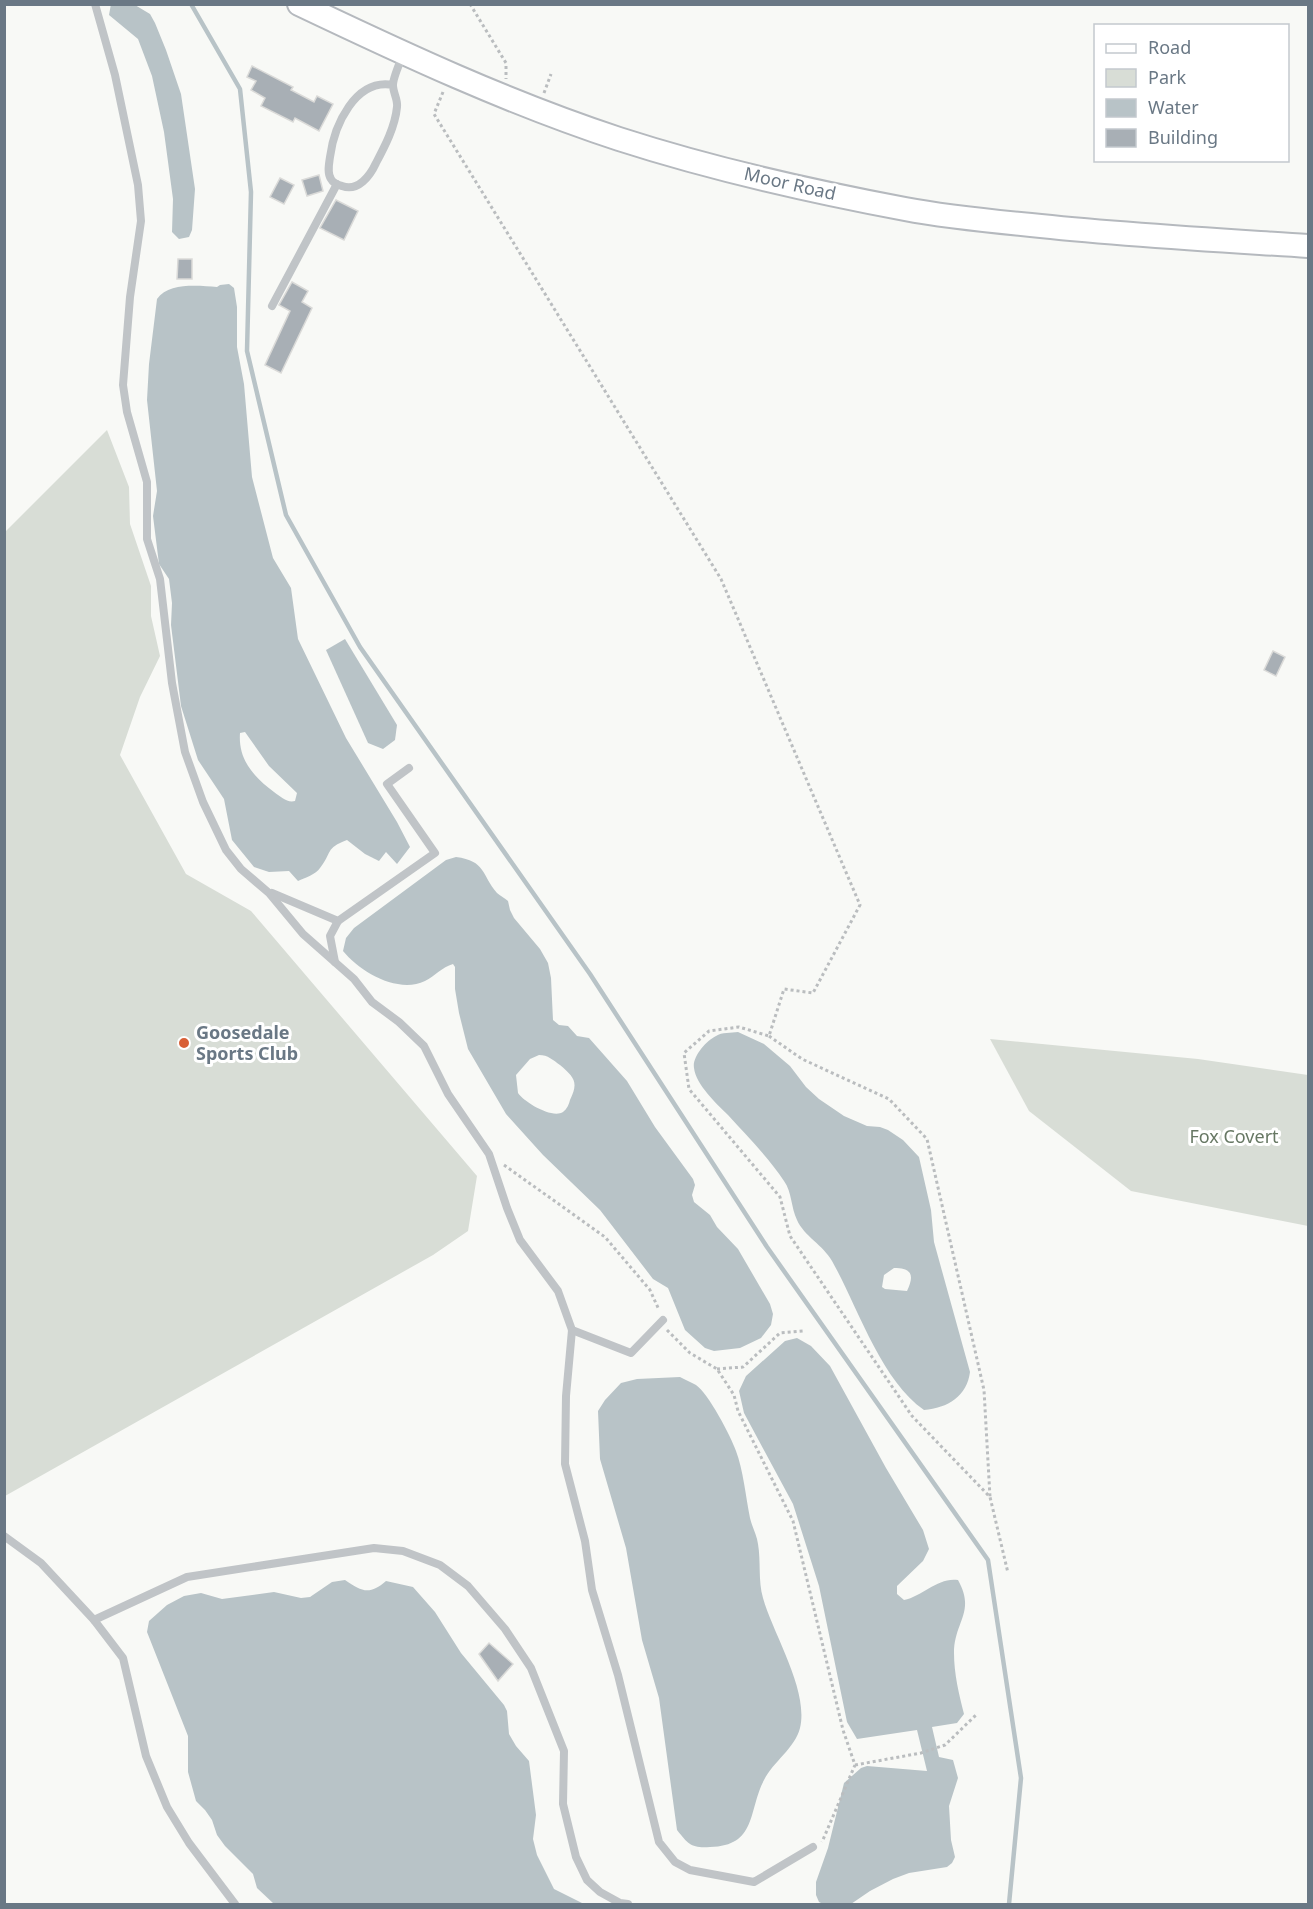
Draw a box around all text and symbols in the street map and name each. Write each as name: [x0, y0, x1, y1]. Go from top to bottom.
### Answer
legend: [1094, 24, 1289, 162]
text: Road: [1148, 35, 1191, 59]
text: Park: [1148, 65, 1186, 89]
text: Water: [1148, 95, 1199, 119]
text: Building: [1148, 125, 1218, 149]
street label: Moor Road: [742, 161, 838, 205]
place label: Goosedale Sports Club: [196, 1020, 298, 1065]
marker: Goosedale Sports Club: [177, 1036, 191, 1050]
park label: Fox Covert: [1189, 1124, 1279, 1148]

